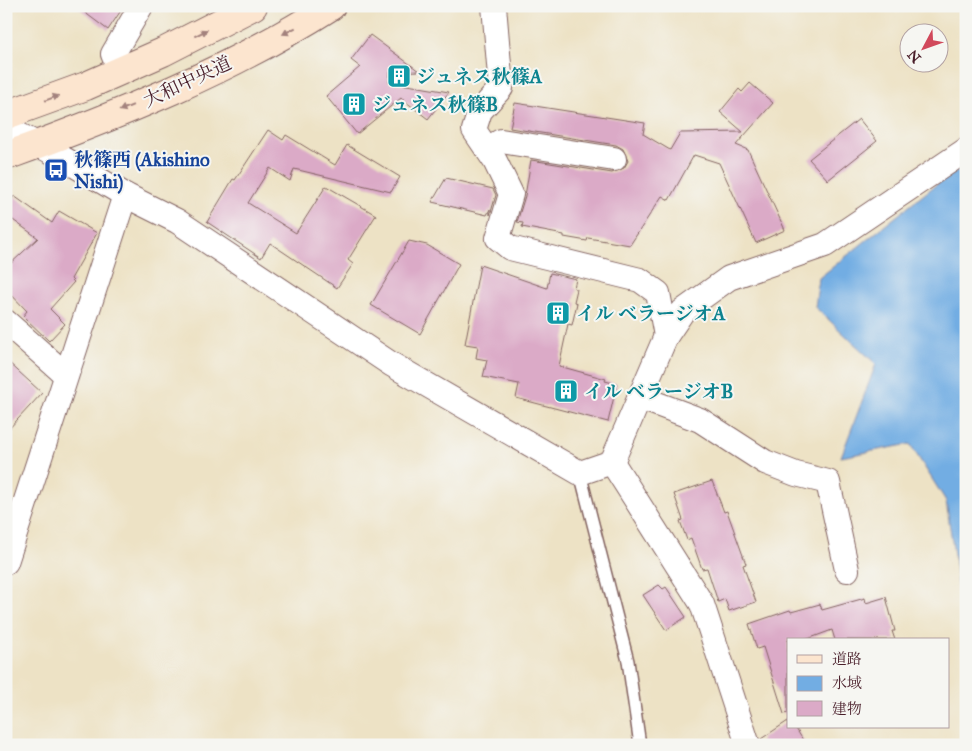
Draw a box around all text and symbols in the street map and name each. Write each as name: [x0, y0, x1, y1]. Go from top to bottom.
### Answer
north arrow: [900, 22, 950, 72]
one-way arrow: [282, 27, 296, 35]
one-way arrow: [193, 29, 208, 37]
text: N: [904, 46, 925, 66]
street label: 大和中央道: [139, 51, 235, 112]
building icon: ジュネス秋篠A: [386, 63, 412, 89]
place label: ジュネス秋篠A: [416, 65, 543, 88]
building icon: ジュネス秋篠B: [341, 91, 367, 117]
place label: ジュネス秋篠B: [372, 93, 498, 116]
one-way arrow: [45, 94, 60, 102]
one-way arrow: [119, 105, 134, 113]
place label: 秋篠西 (Akishino Nishi): [74, 148, 210, 194]
bus stop icon: 秋篠西 (Akishino Nishi): [43, 157, 69, 183]
building icon: イル ベラージオA: [545, 300, 571, 326]
place label: イル ベラージオA: [576, 302, 726, 325]
building icon: イル ベラージオB: [553, 378, 579, 404]
place label: イル ベラージオB: [584, 380, 733, 403]
legend: [787, 638, 950, 728]
text: 道路: [832, 650, 862, 668]
text: 水域: [832, 674, 862, 692]
text: 建物: [832, 700, 862, 718]

